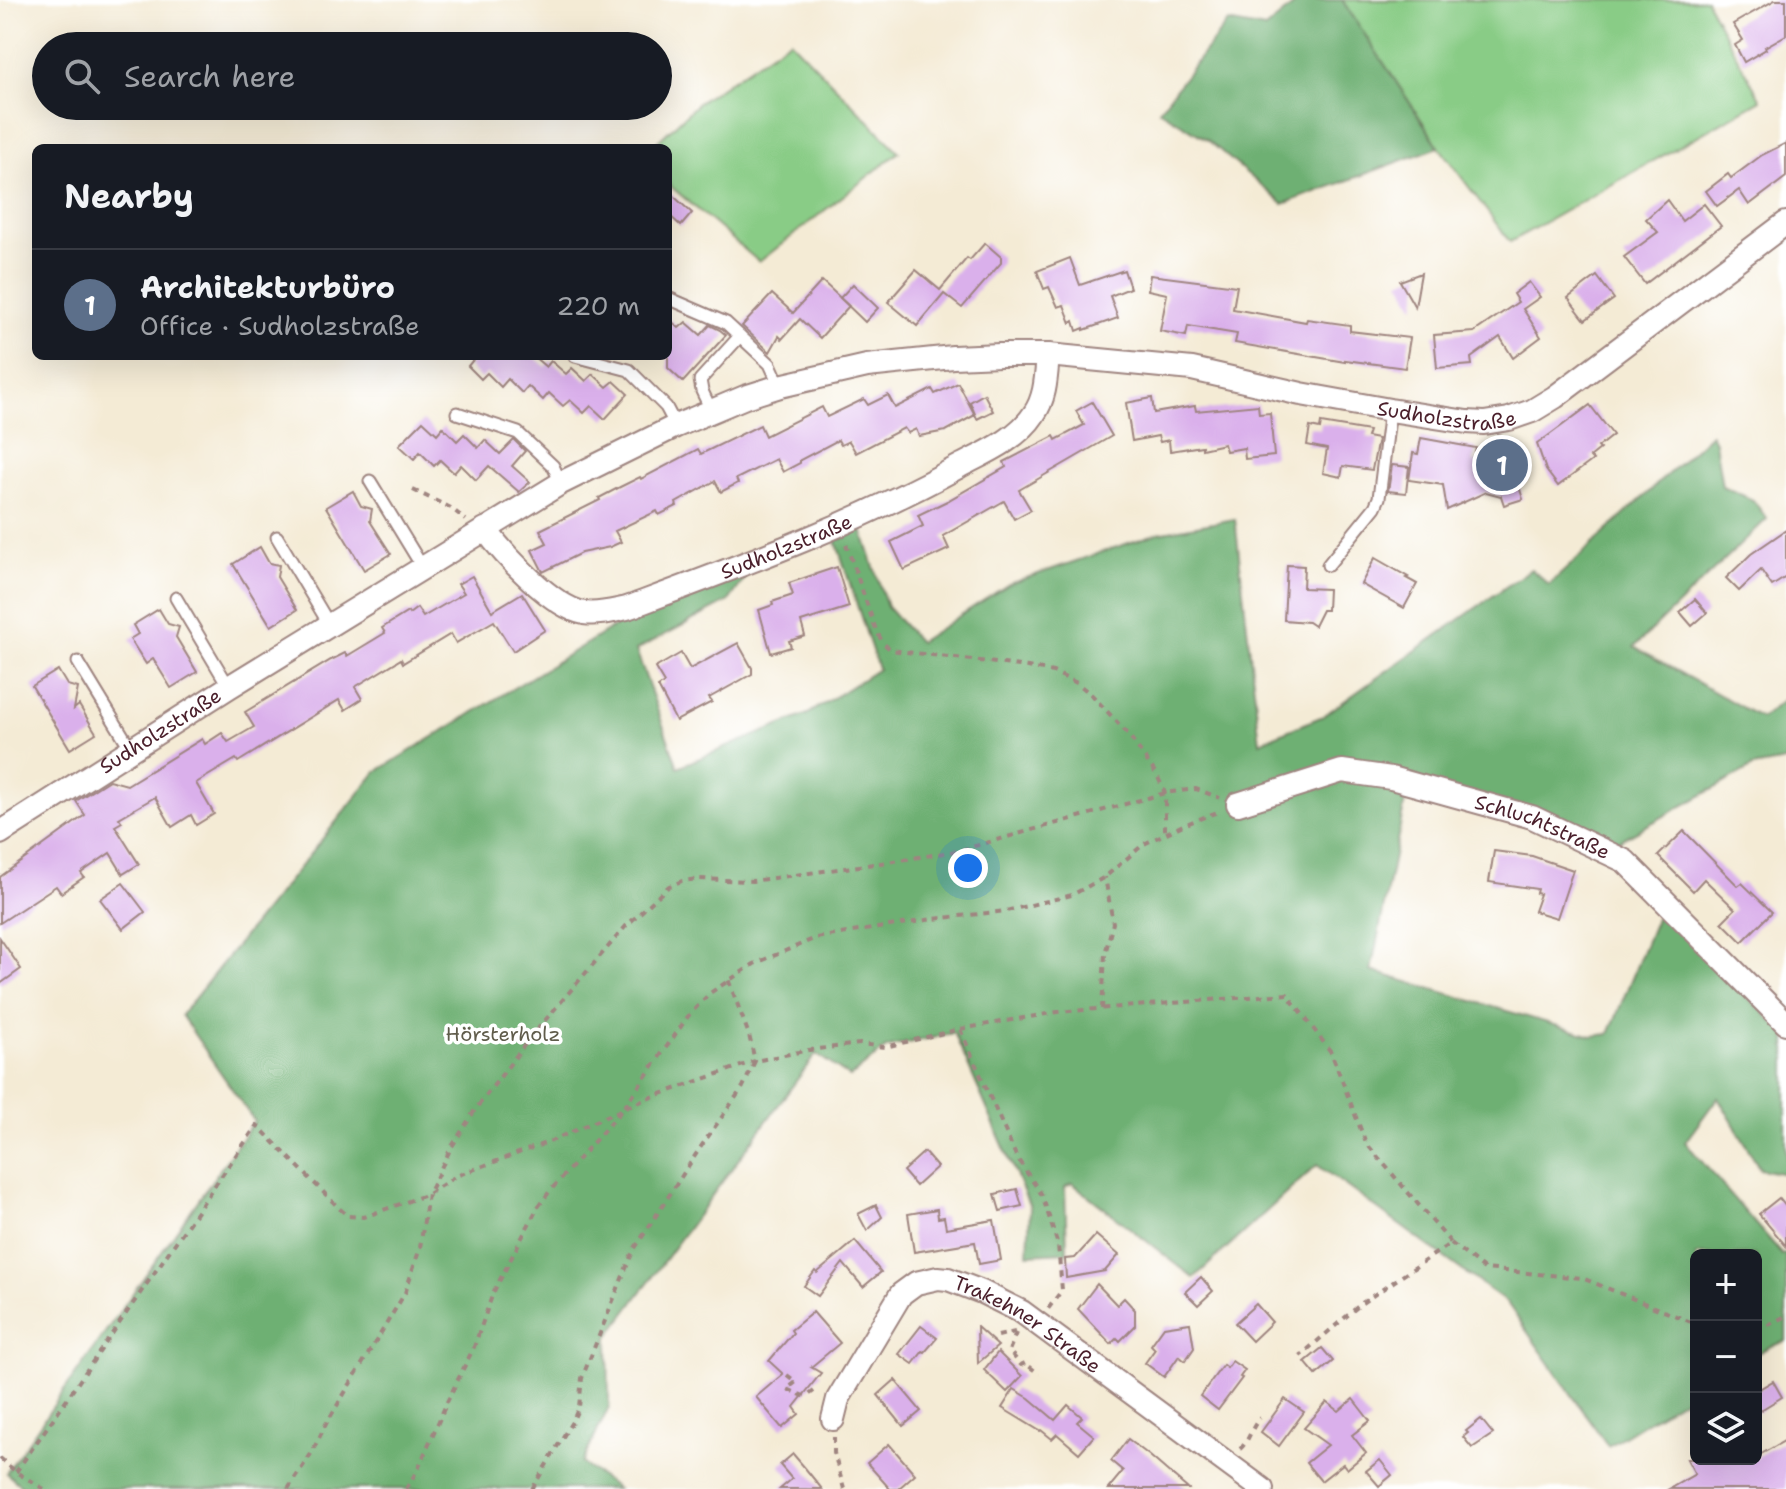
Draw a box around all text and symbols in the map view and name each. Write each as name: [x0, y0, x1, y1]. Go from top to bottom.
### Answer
search box: [32, 32, 672, 120]
icon: search: [60, 54, 104, 98]
text: Search here: [124, 56, 295, 97]
text: Nearby: [64, 173, 194, 219]
text: Architekturbüro: [140, 267, 395, 308]
text: 1: [84, 288, 96, 323]
text: 220 m: [556, 288, 640, 323]
text: Office · Sudholzstraße: [140, 308, 420, 343]
street label: Sudholzstraße: [1375, 395, 1520, 437]
pin: 1: [1476, 435, 1528, 495]
street label: Sudholzstraße: [717, 508, 856, 585]
street label: Sudholzstraße: [94, 682, 226, 779]
street label: Schluchtstraße: [1472, 789, 1614, 865]
your location: [948, 848, 988, 888]
park label: Hörsterholz: [446, 1021, 560, 1047]
map controls: [1690, 1249, 1762, 1465]
button: +: [1690, 1249, 1762, 1321]
street label: Trakehner Straße: [950, 1269, 1106, 1379]
button: −: [1690, 1321, 1762, 1393]
button: layers: [1690, 1393, 1762, 1465]

